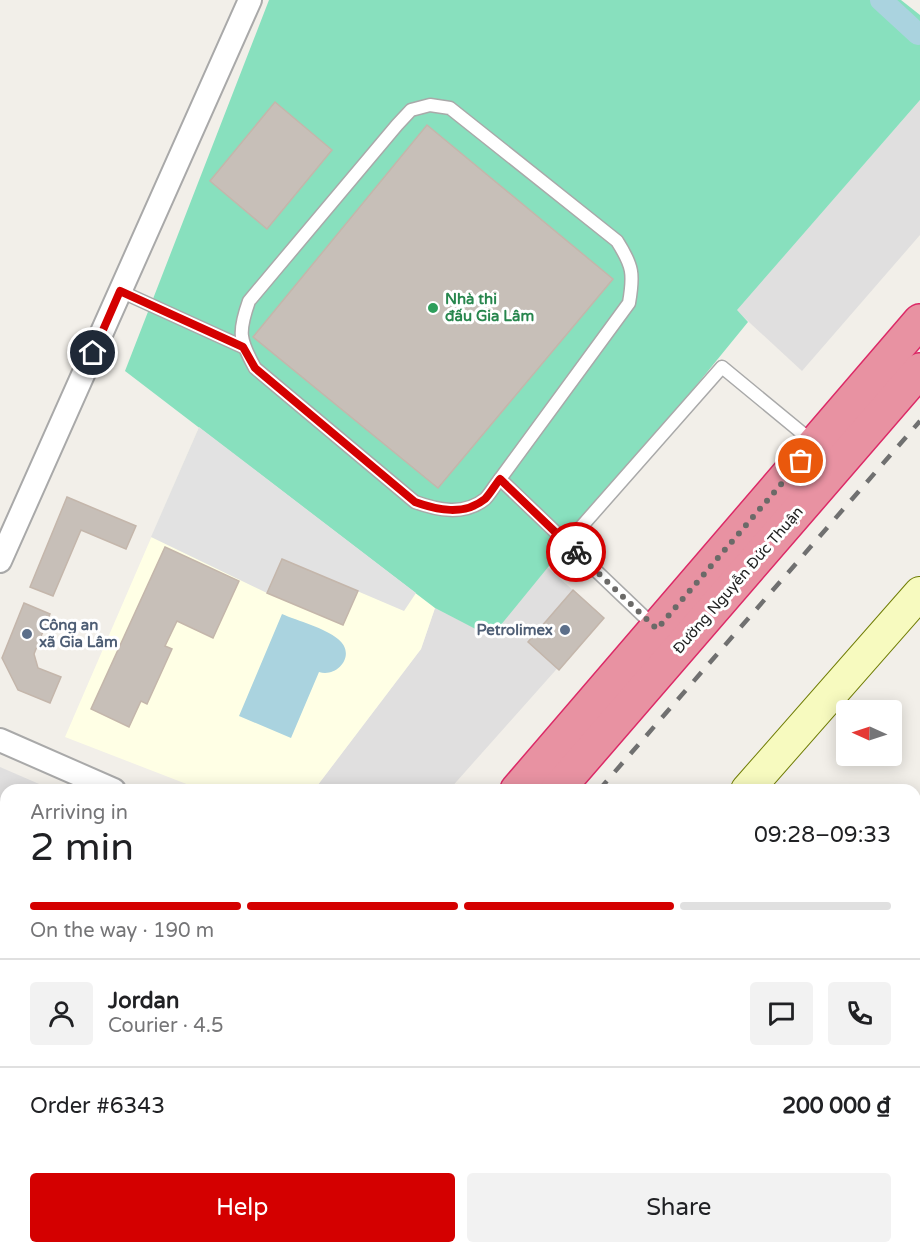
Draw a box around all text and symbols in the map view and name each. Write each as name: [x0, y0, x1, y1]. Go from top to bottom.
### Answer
place label: Nhà thi đấu Gia Lâm: [445, 290, 534, 325]
marker: Nhà thi đấu Gia Lâm: [426, 301, 440, 315]
pin: [67, 327, 118, 378]
icon: home: [76, 336, 109, 369]
pin: [775, 435, 826, 486]
icon: bag: [784, 444, 817, 477]
street label: Đường Nguyễn Đức Thuận: [669, 503, 807, 657]
courier: [546, 522, 606, 582]
icon: bike: [560, 536, 593, 569]
place label: Công an xã Gia Lâm: [39, 616, 118, 651]
place label: Petrolimex: [477, 621, 553, 639]
marker: Petrolimex: [558, 623, 572, 637]
marker: Công an xã Gia Lâm: [20, 627, 34, 641]
north arrow: [836, 700, 902, 766]
map controls: [836, 700, 902, 766]
text: Arriving in: [30, 801, 128, 825]
text: 09:28–09:33: [754, 822, 891, 848]
text: 2 min: [30, 824, 134, 871]
text: On the way · 190 m: [30, 919, 214, 943]
button: person: [30, 982, 93, 1045]
button: chat: [750, 982, 813, 1045]
button: phone: [828, 982, 891, 1045]
text: Jordan: [108, 988, 179, 1014]
text: Courier · 4.5: [108, 1014, 223, 1038]
text: Order #6343: [30, 1093, 165, 1119]
text: 200 000 ₫: [782, 1093, 891, 1119]
button: Help: [30, 1173, 455, 1242]
button: Share: [467, 1173, 891, 1242]

